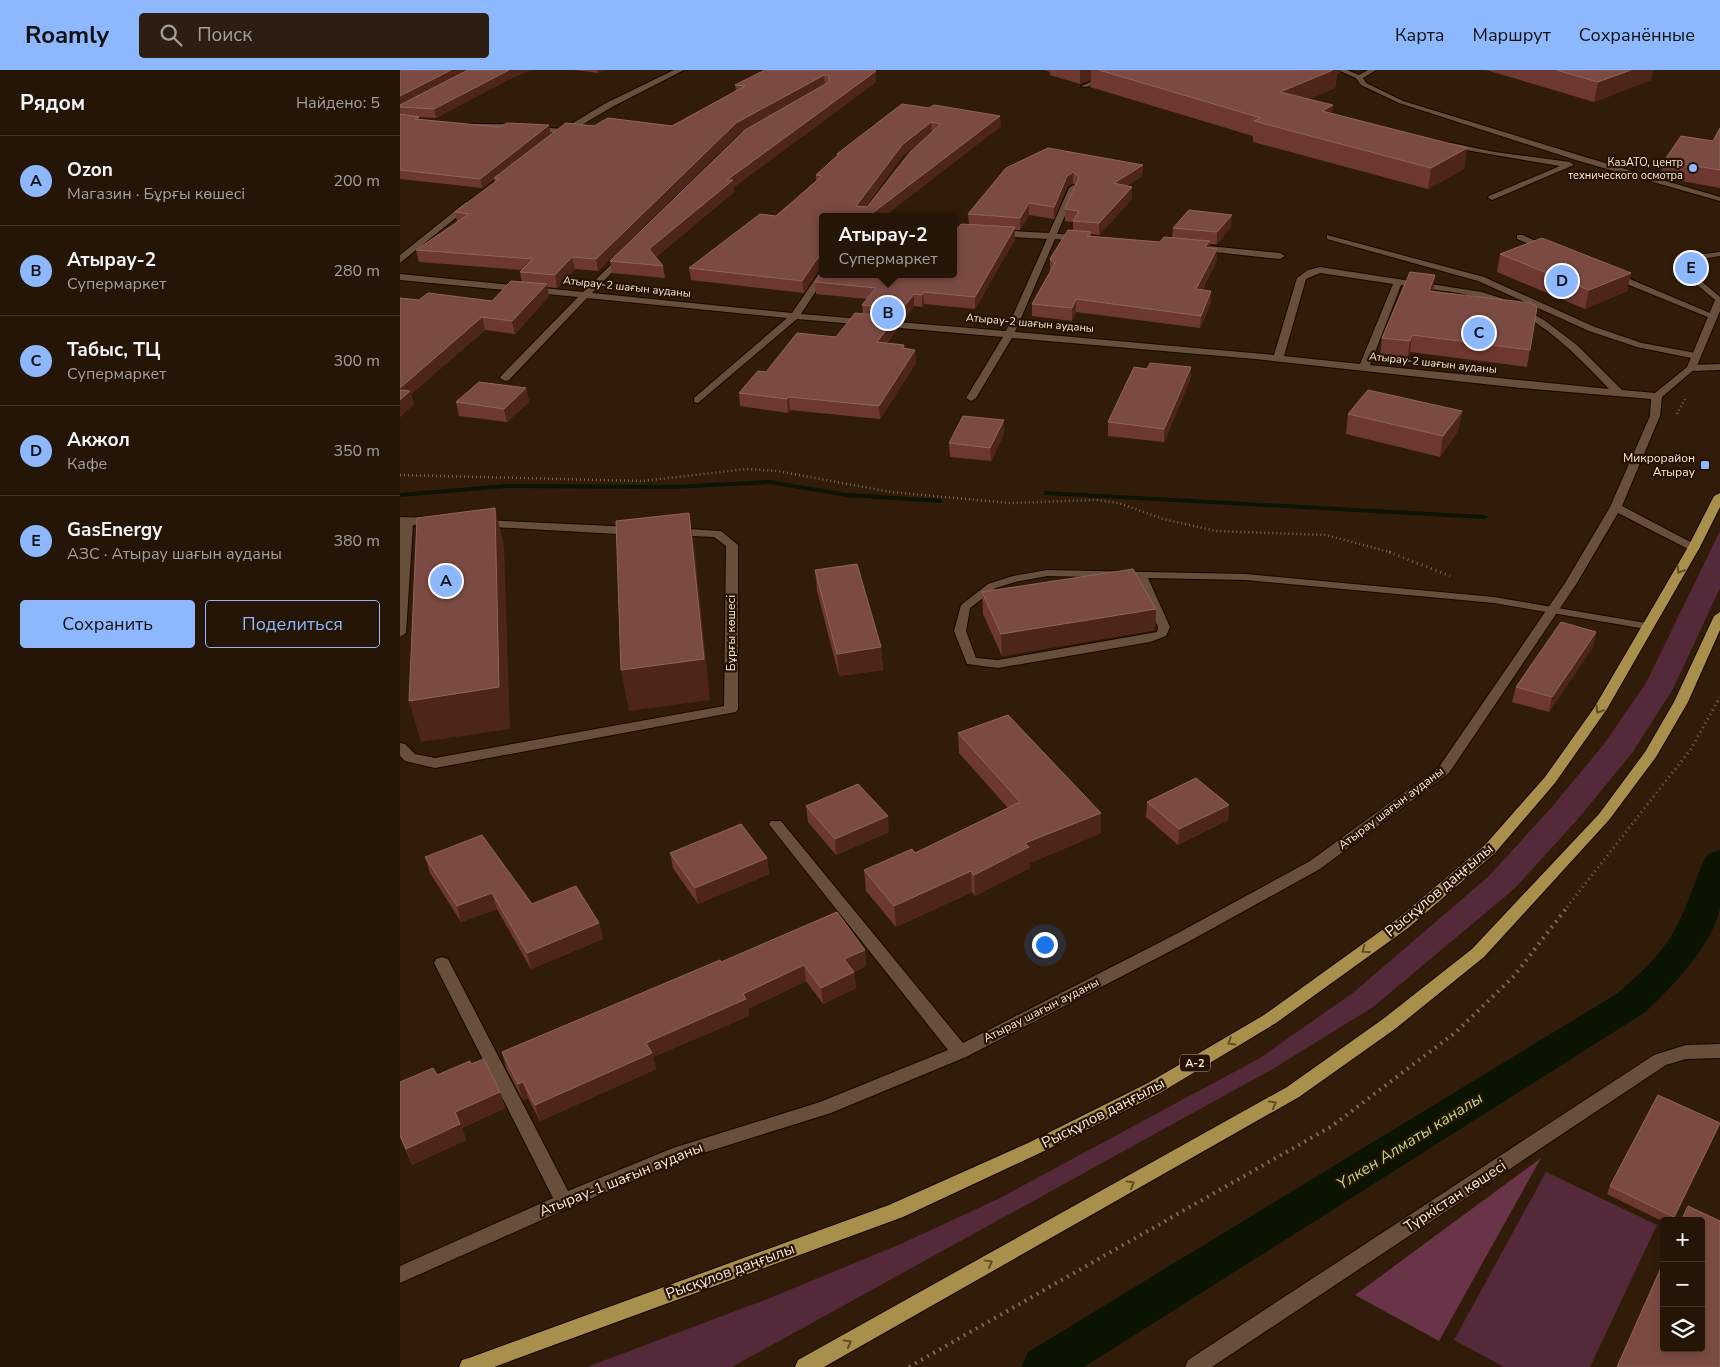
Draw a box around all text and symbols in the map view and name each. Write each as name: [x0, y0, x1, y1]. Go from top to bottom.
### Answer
search box: [139, 13, 489, 58]
text: Roamly: [25, 19, 109, 51]
icon: search: [157, 21, 185, 49]
text: Поиск: [197, 22, 252, 48]
text: Карта: [1395, 23, 1445, 47]
text: Маршрут: [1473, 23, 1551, 47]
text: Сохранённые: [1579, 23, 1695, 47]
text: Рядом: [20, 89, 85, 117]
text: Найдено: 5: [296, 92, 380, 114]
place label: КазАТО, центр технического осмотра: [1568, 155, 1683, 183]
text: Ozon: [67, 157, 113, 183]
marker: КазАТО, центр технического осмотра: [1687, 162, 1699, 174]
text: A: [30, 170, 42, 192]
text: 200 m: [333, 170, 380, 192]
text: Магазин · Бұрғы көшесі: [67, 183, 245, 205]
popup: [819, 213, 957, 278]
text: Атырау-2: [838, 222, 928, 248]
text: Атырау-2: [67, 247, 156, 273]
text: Супермаркет: [838, 248, 938, 270]
pin: E: [1675, 249, 1707, 287]
text: B: [30, 260, 42, 282]
text: 280 m: [333, 260, 380, 282]
pin: D: [1546, 262, 1578, 300]
text: Супермаркет: [67, 273, 166, 295]
street label: Атырау-2 шағын ауданы: [562, 273, 692, 301]
pin: B: [872, 294, 904, 332]
street label: Атырау-2 шағын ауданы: [965, 310, 1095, 336]
pin: C: [1463, 314, 1495, 352]
text: Табыс, ТЦ: [67, 337, 160, 363]
street label: Атырау-2 шағын ауданы: [1368, 349, 1498, 377]
text: C: [31, 350, 41, 372]
text: 300 m: [333, 350, 380, 372]
text: Супермаркет: [67, 363, 166, 385]
text: Акжол: [67, 427, 130, 453]
text: D: [30, 440, 42, 462]
text: 350 m: [333, 440, 380, 462]
place label: Микрорайон Атырау: [1623, 450, 1696, 480]
text: Кафе: [67, 453, 107, 475]
marker: Микрорайон Атырау: [1699, 459, 1711, 471]
text: GasEnergy: [67, 517, 162, 543]
text: E: [31, 530, 41, 552]
text: 380 m: [333, 530, 380, 552]
text: АЗС · Атырау шағын ауданы: [67, 543, 282, 565]
pin: A: [430, 562, 462, 600]
one-way arrow: [1677, 564, 1687, 573]
street label: Бұрғы көшесі: [723, 595, 739, 671]
button: Сохранить: [20, 600, 195, 648]
button: Поделиться: [205, 600, 380, 648]
one-way arrow: [1596, 705, 1605, 714]
street label: Атырау шағын ауданы: [1335, 763, 1447, 853]
street label: Рысқұлов даңғылы: [1381, 839, 1497, 941]
your location: [1032, 932, 1058, 958]
one-way arrow: [1361, 944, 1371, 953]
street label: Атырау шағын ауданы: [980, 974, 1102, 1046]
one-way arrow: [1228, 1035, 1237, 1045]
road number: A-2: [1180, 1054, 1210, 1071]
street label: Рысқұлов даңғылы: [1038, 1073, 1168, 1153]
water label: Үлкен Алматы каналы: [1333, 1087, 1487, 1195]
one-way arrow: [1267, 1100, 1276, 1110]
street label: Атырау-1 шағын ауданы: [536, 1137, 706, 1221]
street label: Түркістан көшесі: [1400, 1156, 1510, 1236]
one-way arrow: [1126, 1180, 1135, 1190]
map controls: [1660, 1217, 1705, 1352]
button: +: [1660, 1217, 1705, 1262]
street label: Рысқұлов даңғылы: [663, 1238, 797, 1304]
one-way arrow: [984, 1260, 993, 1270]
button: −: [1660, 1262, 1705, 1307]
button: layers: [1660, 1307, 1705, 1352]
one-way arrow: [842, 1339, 851, 1349]

